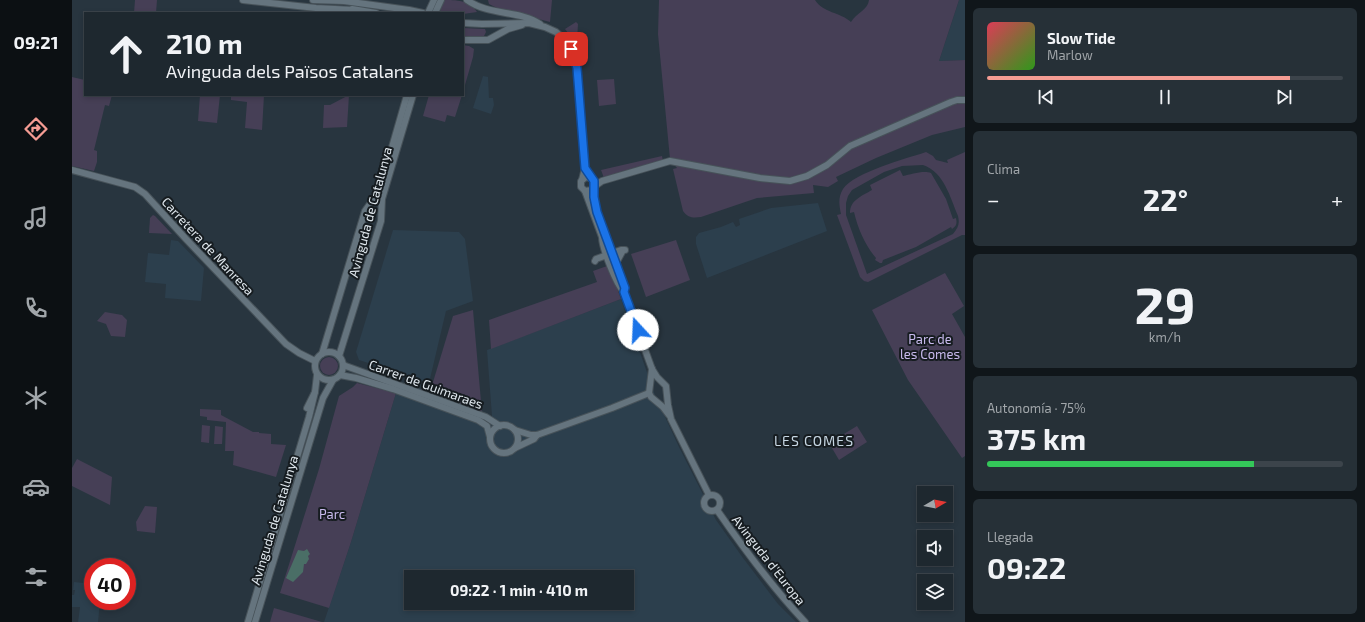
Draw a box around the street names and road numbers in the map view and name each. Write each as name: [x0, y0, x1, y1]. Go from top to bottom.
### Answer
street label: Avinguda de Catalunya: [345, 145, 395, 279]
street label: Carretera de Manresa: [158, 194, 258, 298]
street label: Carrer de Guimaraes: [367, 356, 485, 412]
street label: Avinguda de Catalunya: [247, 453, 301, 587]
street label: Avinguda d'Europa: [729, 512, 809, 608]

